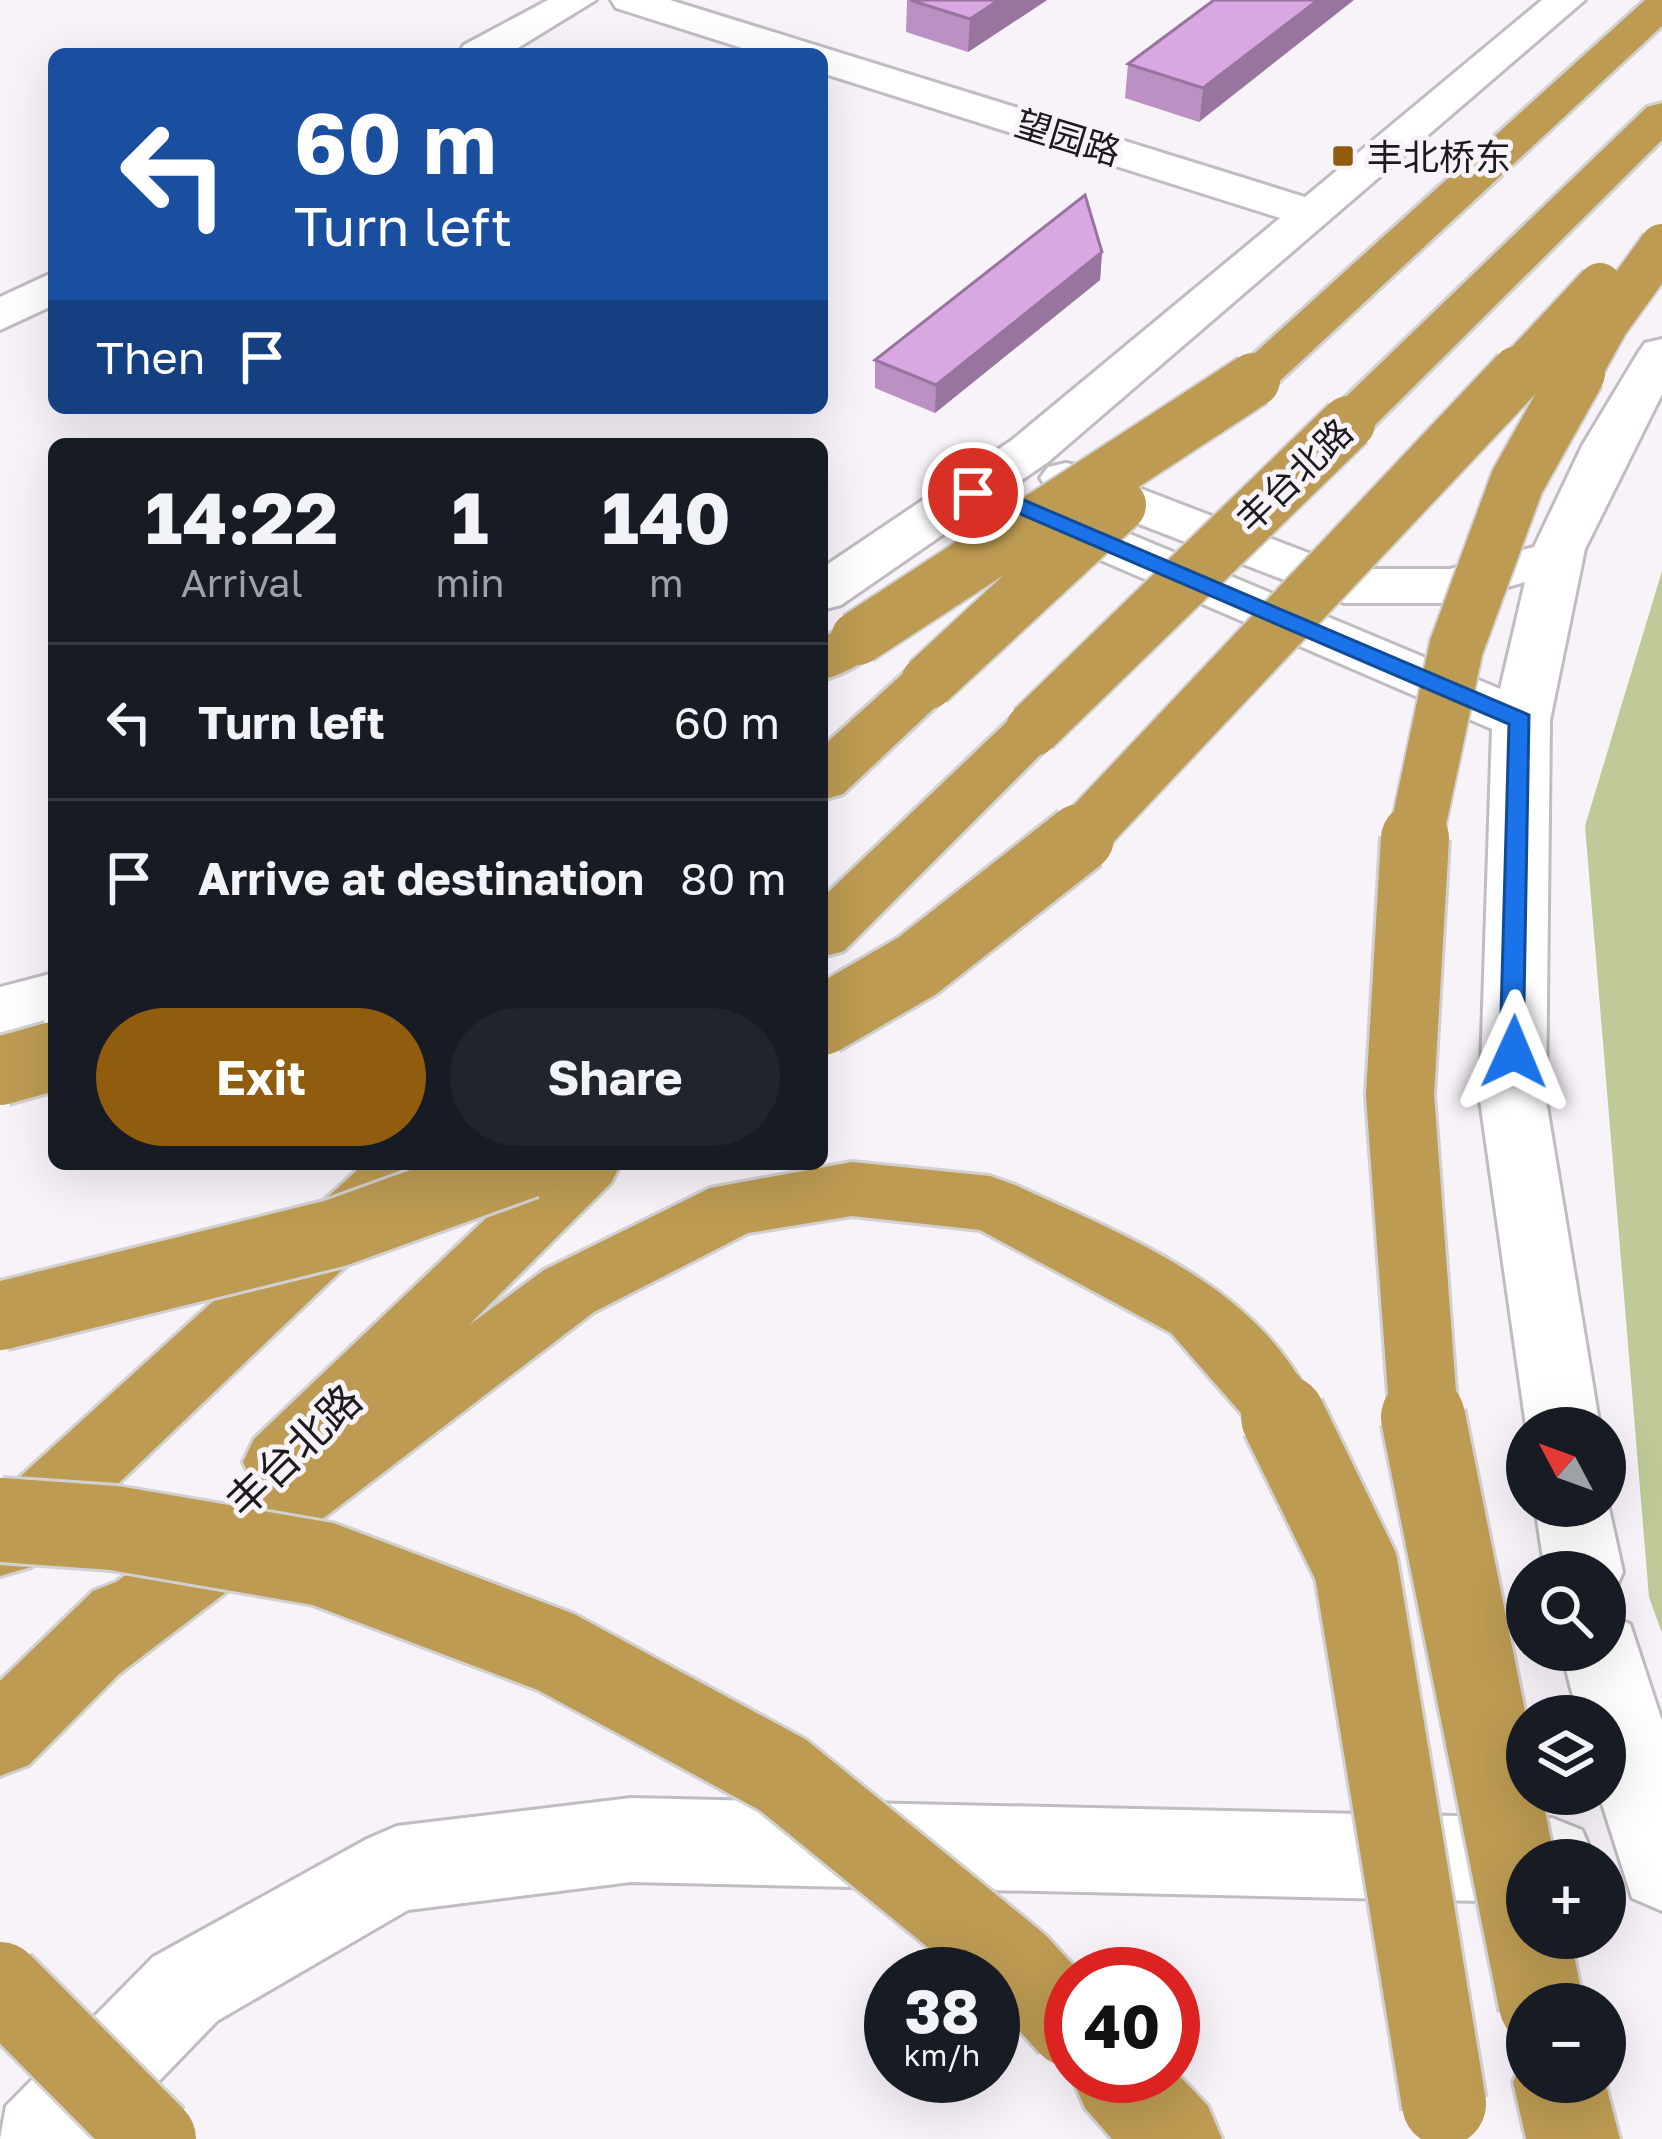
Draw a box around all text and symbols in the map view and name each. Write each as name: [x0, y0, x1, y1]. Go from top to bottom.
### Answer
text: 60 m: [294, 92, 496, 192]
icon: left: [96, 96, 252, 252]
street label: 望园路: [1010, 101, 1126, 173]
place label: 丰北桥东: [1367, 135, 1511, 178]
marker: 丰北桥东: [1330, 143, 1356, 169]
text: Turn left: [294, 193, 512, 258]
icon: arrive: [229, 324, 295, 390]
text: Then: [96, 330, 205, 384]
street label: 丰台北路: [1227, 410, 1361, 540]
pin: [922, 442, 1024, 544]
icon: arrive: [940, 460, 1006, 526]
text: 14:22: [145, 473, 338, 560]
text: 1: [451, 473, 489, 560]
text: 140: [602, 473, 731, 560]
text: Arrival: [181, 559, 303, 606]
text: min: [436, 559, 505, 606]
text: m: [649, 559, 684, 606]
icon: left: [96, 689, 162, 755]
text: Turn left: [198, 695, 385, 749]
text: 60 m: [674, 695, 780, 749]
icon: arrive: [96, 845, 162, 911]
text: Arrive at destination: [198, 851, 644, 905]
text: 80 m: [680, 851, 786, 905]
position arrow: [1451, 989, 1577, 1115]
button: Exit: [96, 1008, 426, 1146]
button: Share: [450, 1008, 780, 1146]
street label: 丰台北路: [215, 1374, 371, 1526]
north arrow: [1506, 1407, 1626, 1527]
map controls: [1506, 1407, 1626, 2103]
button: search: [1506, 1551, 1626, 1671]
button: layers: [1506, 1695, 1626, 1815]
button: +: [1506, 1839, 1626, 1959]
speed limit sign: 40: [1044, 1947, 1200, 2103]
text: 38: [904, 1974, 979, 2046]
button: −: [1506, 1983, 1626, 2103]
text: km/h: [904, 2037, 980, 2073]

